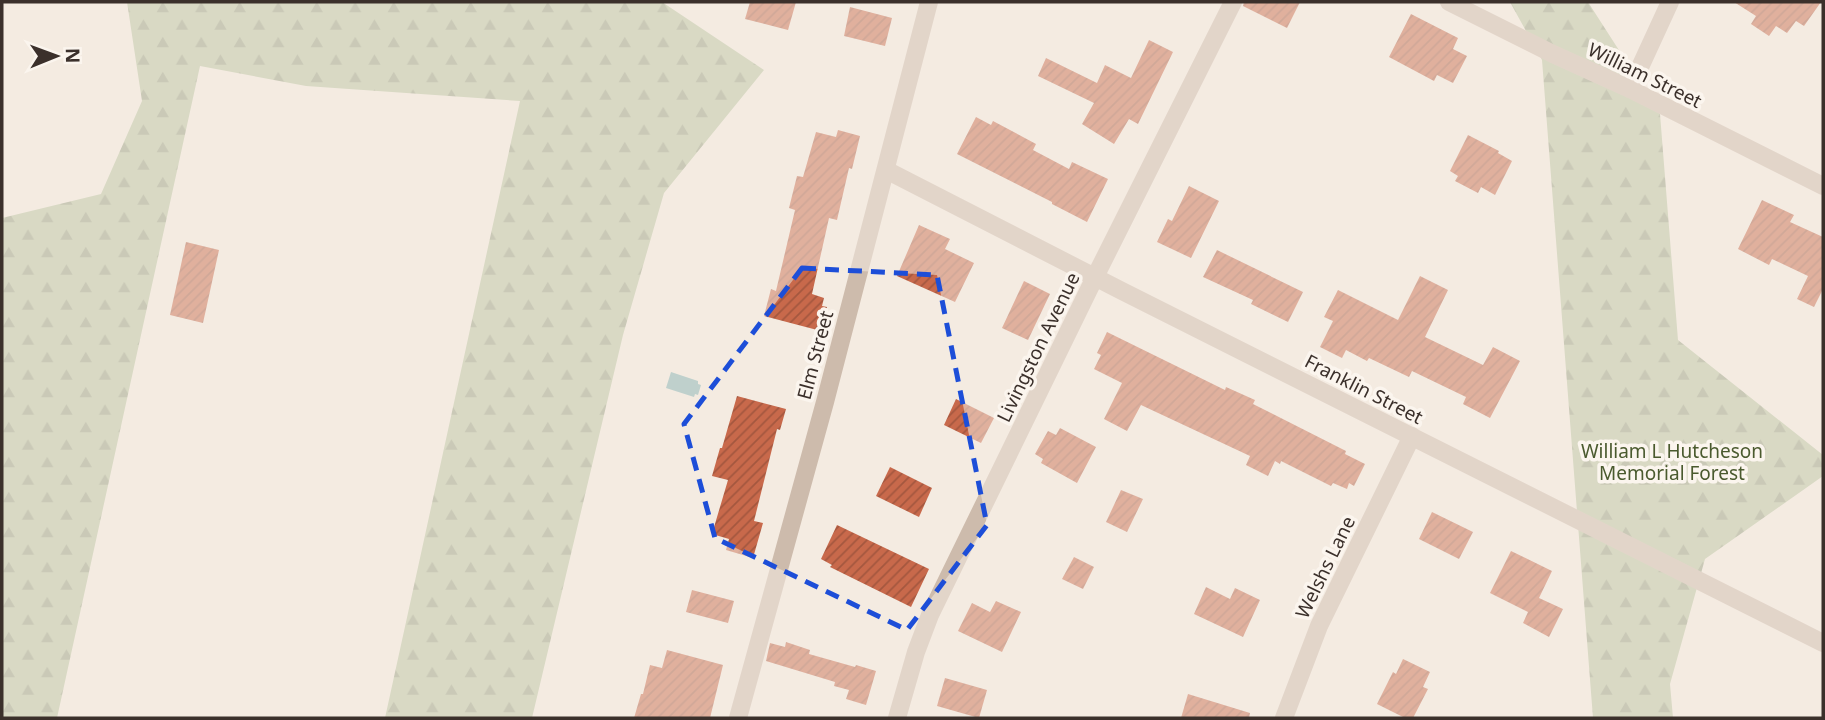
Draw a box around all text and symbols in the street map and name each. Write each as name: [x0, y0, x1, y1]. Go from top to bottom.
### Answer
north arrow: [21, 21, 91, 91]
street label: William Street: [1584, 36, 1706, 114]
text: N: [60, 48, 86, 64]
street label: Livingston Avenue: [990, 268, 1086, 426]
street label: Elm Street: [791, 307, 839, 402]
street label: Franklin Street: [1300, 348, 1428, 430]
park label: William L Hutcheson Memorial Forest: [1581, 438, 1763, 486]
street label: Welshs Lane: [1289, 511, 1361, 623]

